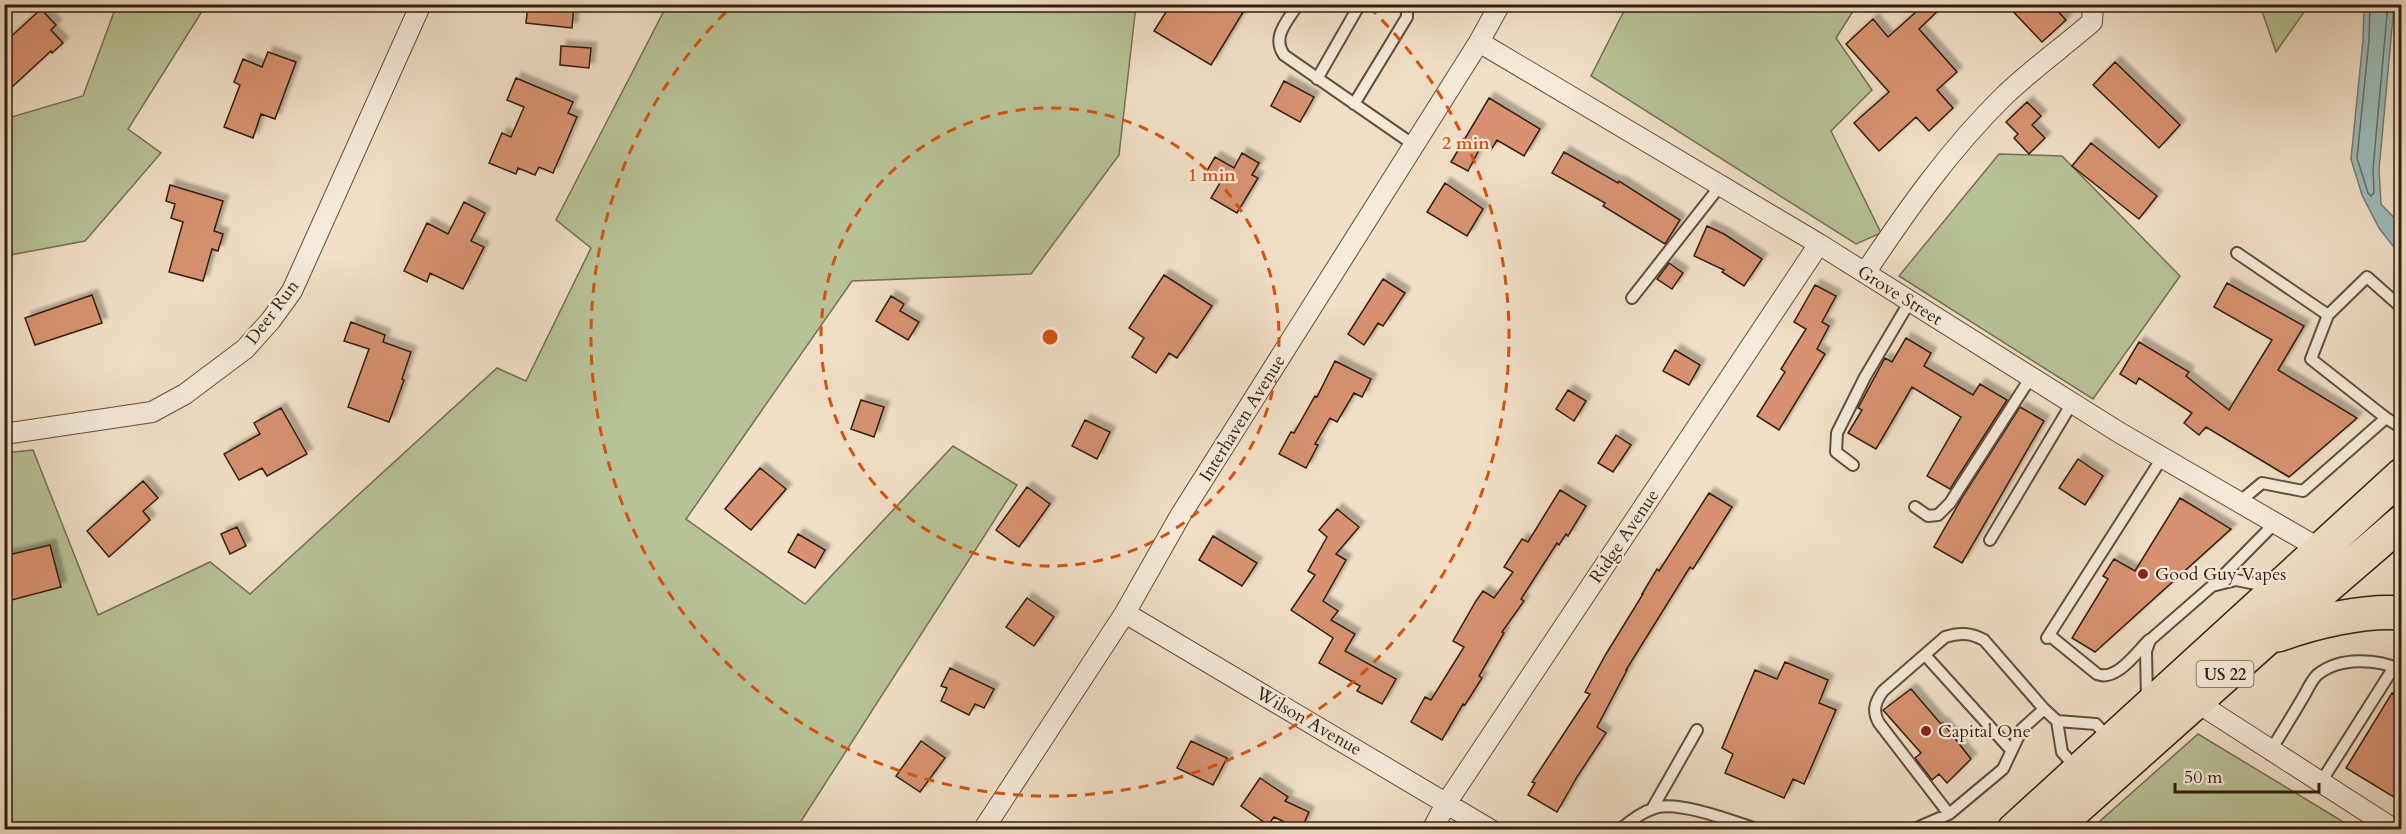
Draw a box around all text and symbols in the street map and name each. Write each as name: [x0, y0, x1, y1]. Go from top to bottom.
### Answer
text: 2 min: [1442, 131, 1490, 156]
text: 1 min: [1188, 163, 1236, 188]
street label: Grove Street: [1852, 259, 1947, 332]
street label: Deer Run: [240, 274, 305, 350]
centre of rings: [1040, 327, 1060, 347]
street label: Interhaven Avenue: [1193, 350, 1291, 486]
street label: Ridge Avenue: [1584, 484, 1665, 588]
place label: Good Guy Vapes: [2155, 562, 2286, 587]
marker: Good Guy Vapes: [2136, 567, 2150, 581]
road number: US 22: [2196, 661, 2254, 687]
street label: Wilson Avenue: [1250, 680, 1366, 762]
place label: Capital One: [1938, 719, 2031, 744]
marker: Capital One: [1919, 724, 1933, 738]
scale bar: [2175, 756, 2319, 794]
text: 50 m: [2184, 765, 2223, 790]

